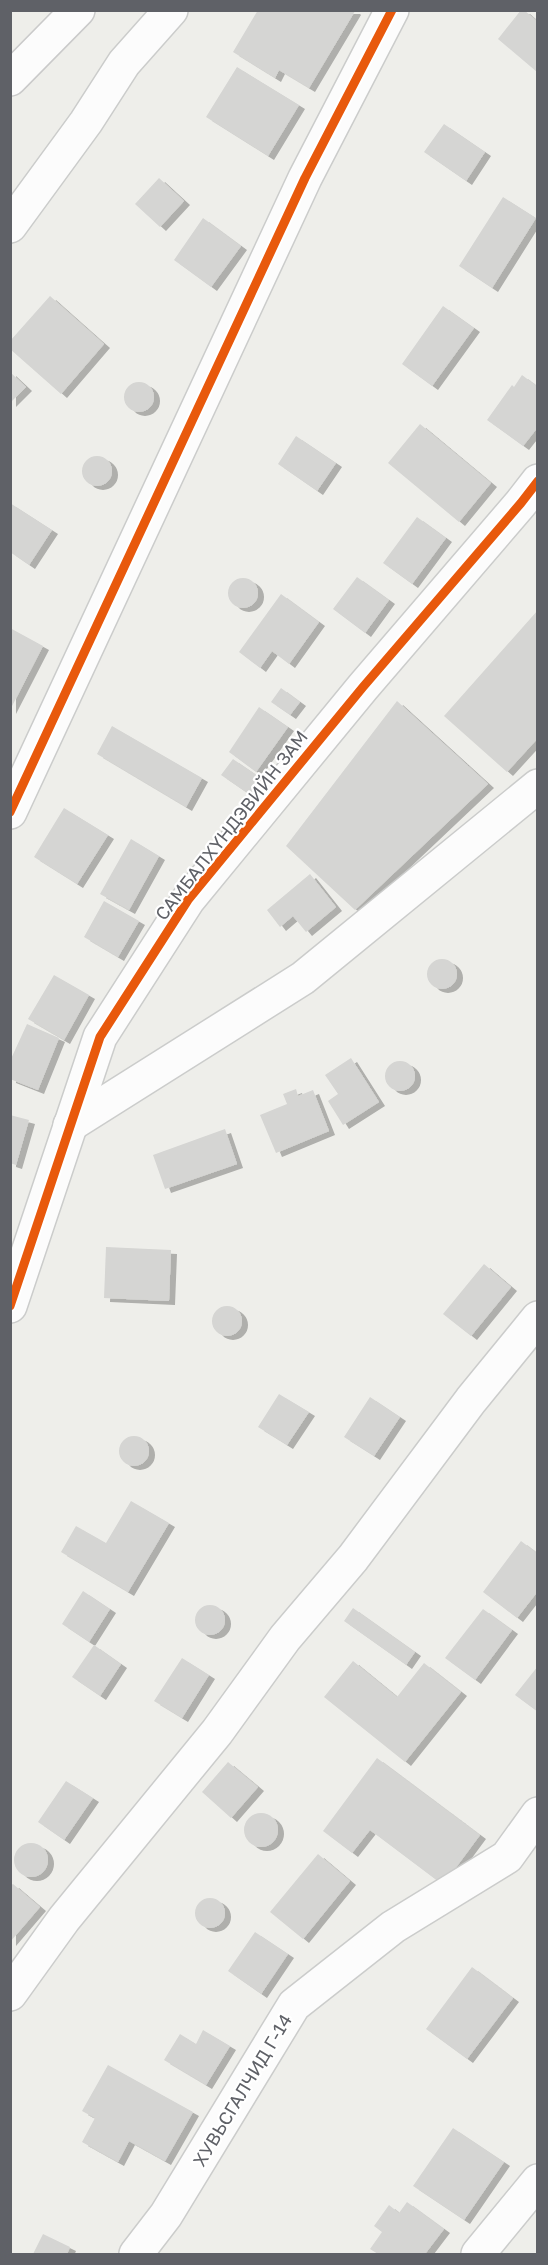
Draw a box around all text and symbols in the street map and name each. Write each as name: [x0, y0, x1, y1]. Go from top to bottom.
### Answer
street label: САМБАЛХҮНДЭВИЙН ЗАМ: [150, 726, 312, 924]
street label: ХУВЬСГАЛЧИД Г-14: [188, 2010, 296, 2170]

